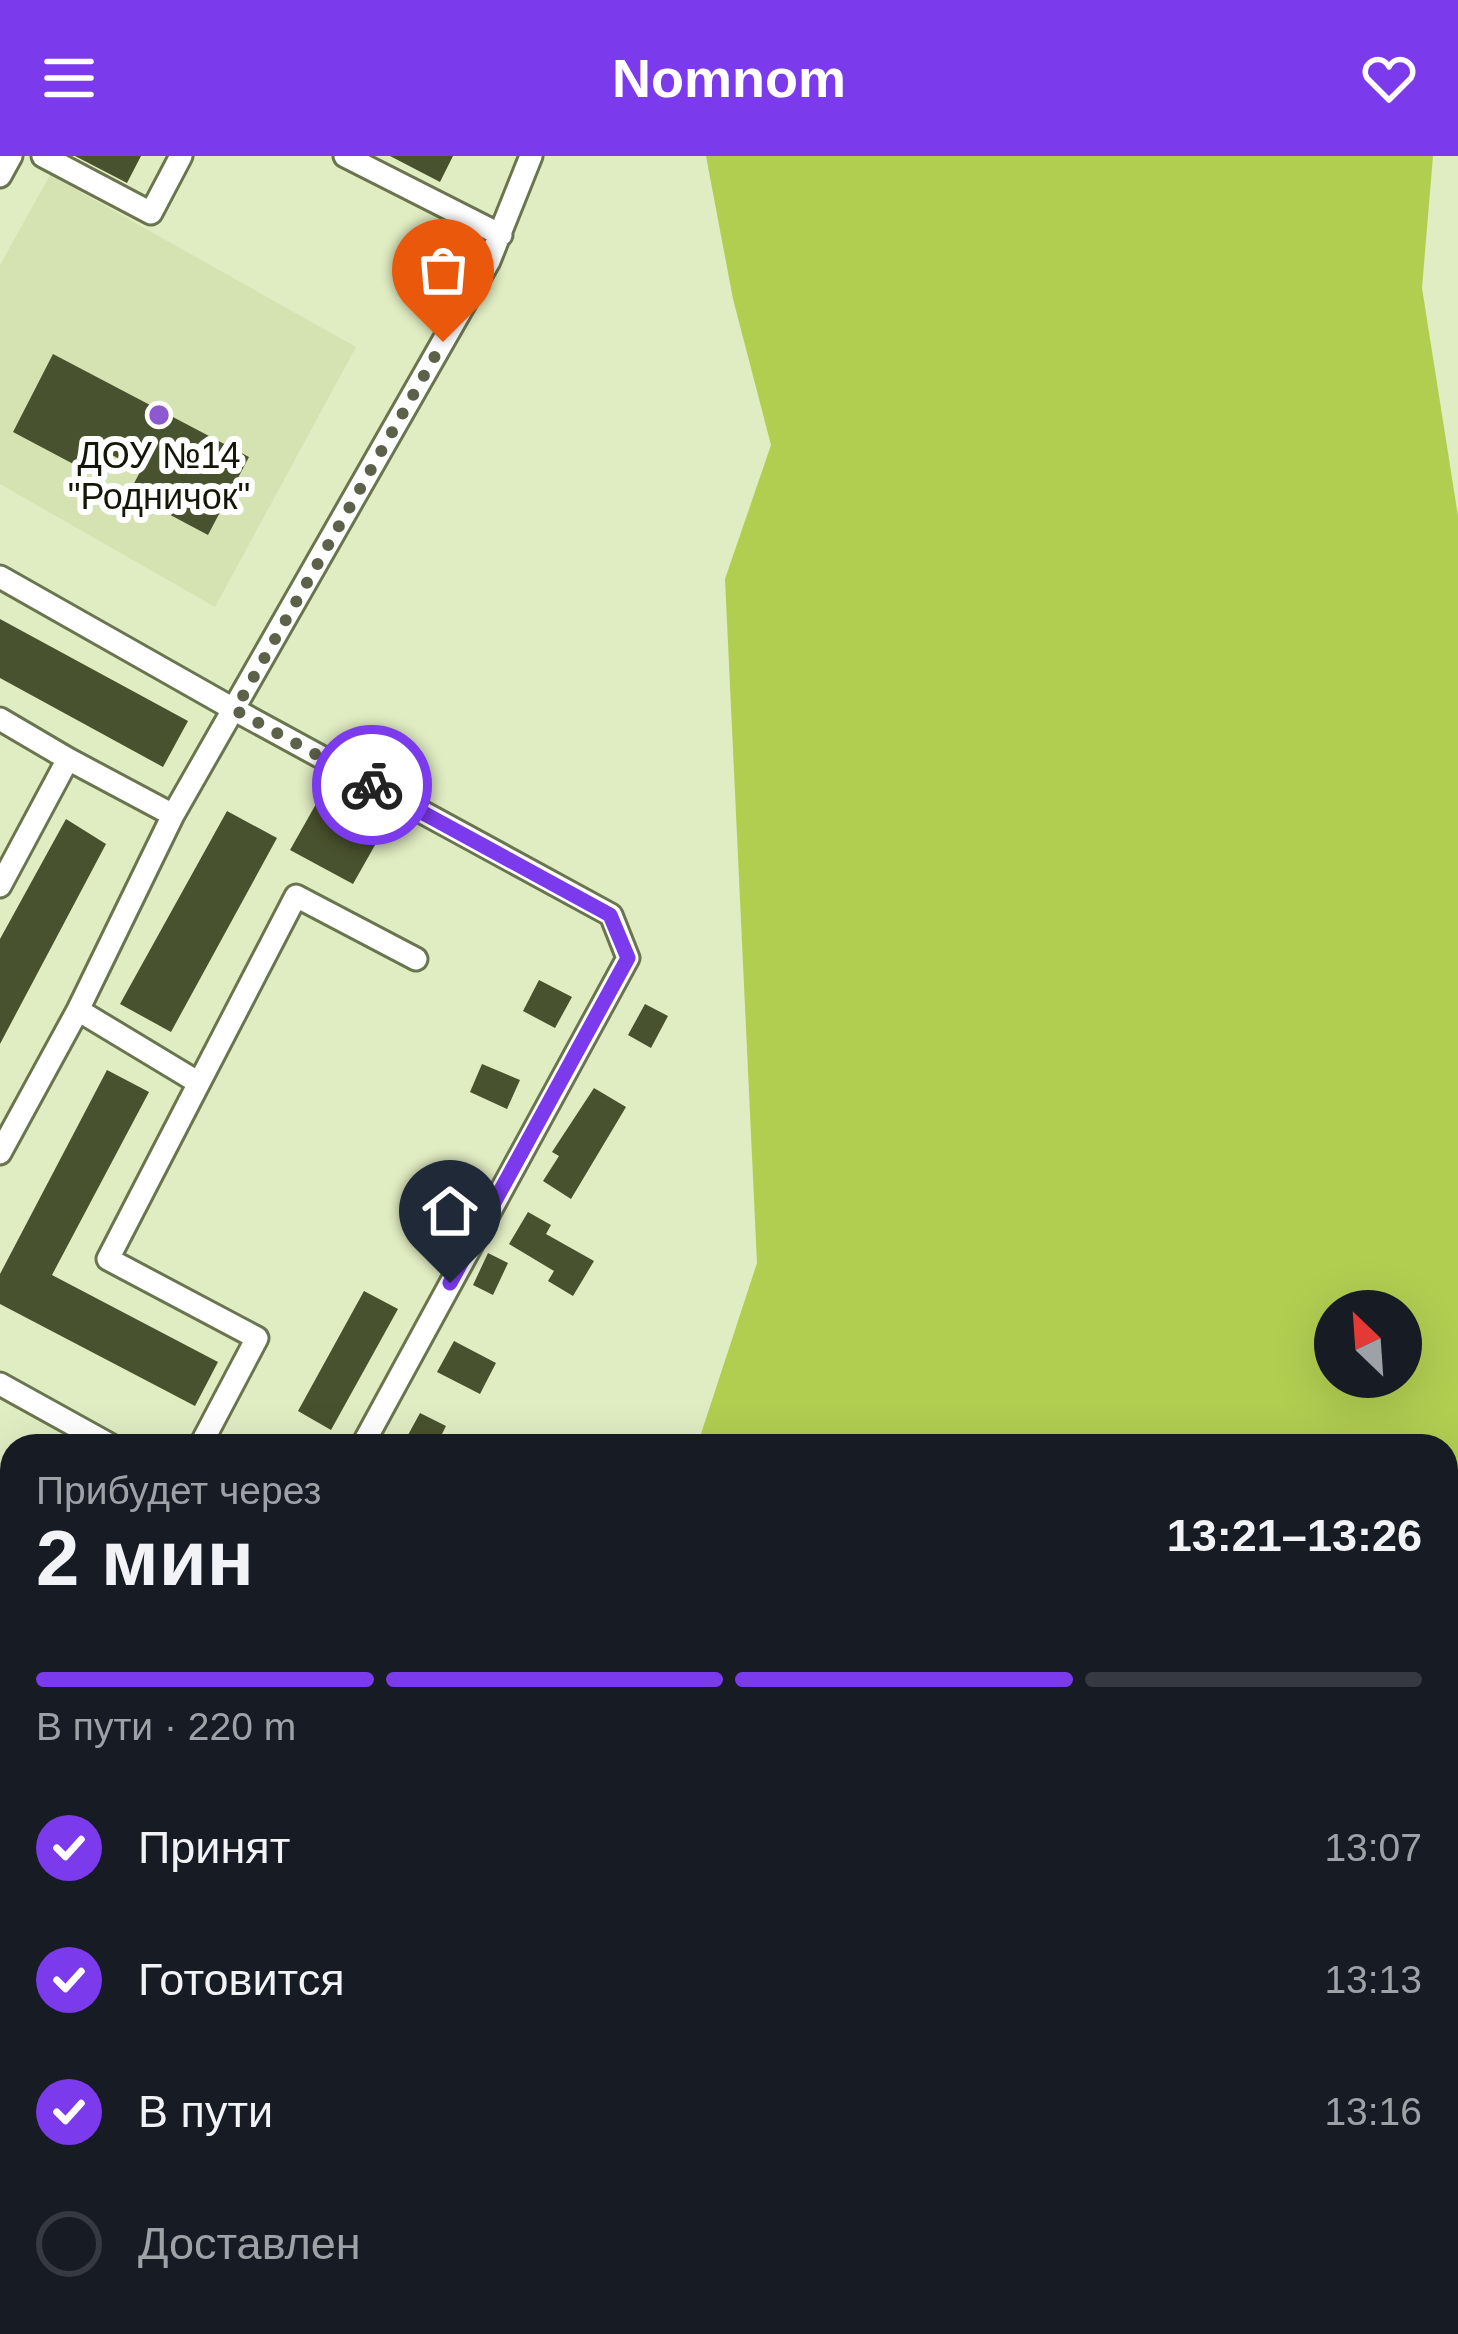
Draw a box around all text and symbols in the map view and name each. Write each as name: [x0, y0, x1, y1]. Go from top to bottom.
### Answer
icon: menu: [36, 45, 102, 111]
icon: heart: [1356, 45, 1422, 111]
text: Nomnom: [612, 48, 846, 108]
pin: [392, 219, 494, 342]
icon: bag: [410, 237, 476, 303]
marker: ДОУ №14 "Родничок": [146, 402, 172, 428]
place label: ДОУ №14 "Родничок": [68, 435, 250, 517]
courier: [312, 725, 432, 845]
icon: bike: [339, 752, 405, 818]
pin: [399, 1160, 501, 1283]
icon: home: [417, 1178, 483, 1244]
north arrow: [1314, 1290, 1422, 1398]
map controls: [1314, 1290, 1422, 1398]
text: Прибудет через: [36, 1469, 321, 1512]
text: 13:21–13:26: [1167, 1510, 1422, 1561]
text: 2 мин: [36, 1514, 254, 1602]
text: В пути · 220 m: [36, 1705, 296, 1748]
icon: check: [36, 1815, 102, 1881]
text: Принят: [138, 1822, 290, 1873]
text: 13:07: [1324, 1826, 1422, 1869]
icon: check: [36, 1947, 102, 2013]
text: Готовится: [138, 1954, 345, 2005]
text: 13:13: [1324, 1958, 1422, 2001]
icon: check: [36, 2079, 102, 2145]
text: В пути: [138, 2086, 273, 2137]
text: 13:16: [1324, 2090, 1422, 2133]
text: Доставлен: [138, 2218, 361, 2269]

